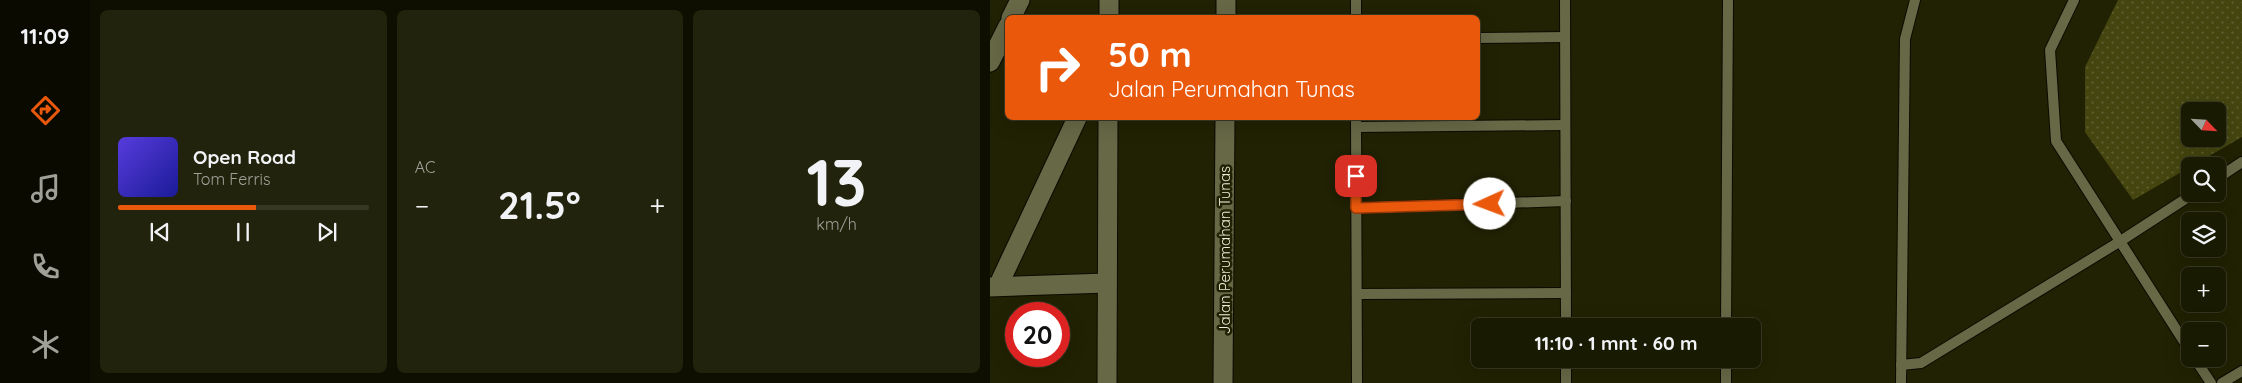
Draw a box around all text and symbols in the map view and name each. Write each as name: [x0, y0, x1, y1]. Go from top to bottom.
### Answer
text: 11:09: [20, 22, 70, 50]
text: 50 m: [1108, 32, 1192, 76]
icon: right: [1025, 35, 1090, 100]
text: Jalan Perumahan Tunas: [1108, 75, 1355, 103]
icon: directions: [28, 93, 63, 128]
north arrow: [2181, 102, 2226, 148]
map controls: [2181, 102, 2226, 367]
text: 13: [807, 141, 867, 222]
text: Open Road: [193, 145, 296, 169]
pin: [1335, 155, 1377, 197]
text: AC: [415, 157, 435, 177]
button: search: [2181, 157, 2226, 202]
icon: arrive: [1342, 162, 1370, 190]
street label: Jalan Perumahan Tunas: [1215, 166, 1234, 334]
text: Tom Ferris: [193, 169, 270, 189]
icon: music: [28, 171, 63, 206]
position arrow: [1463, 177, 1515, 229]
text: 21.5°: [498, 181, 581, 229]
text: −: [415, 188, 429, 223]
text: +: [650, 188, 665, 223]
button: layers: [2181, 212, 2226, 257]
text: km/h: [816, 214, 857, 234]
icon: previous: [146, 218, 174, 246]
icon: pause: [229, 218, 257, 246]
icon: next: [313, 218, 341, 246]
icon: phone: [28, 249, 63, 284]
button: +: [2181, 267, 2226, 312]
speed limit sign: 20: [1005, 302, 1070, 367]
button: −: [2181, 322, 2226, 367]
icon: climate: [28, 327, 63, 362]
text: 11:10 · 1 mnt · 60 m: [1534, 331, 1698, 355]

